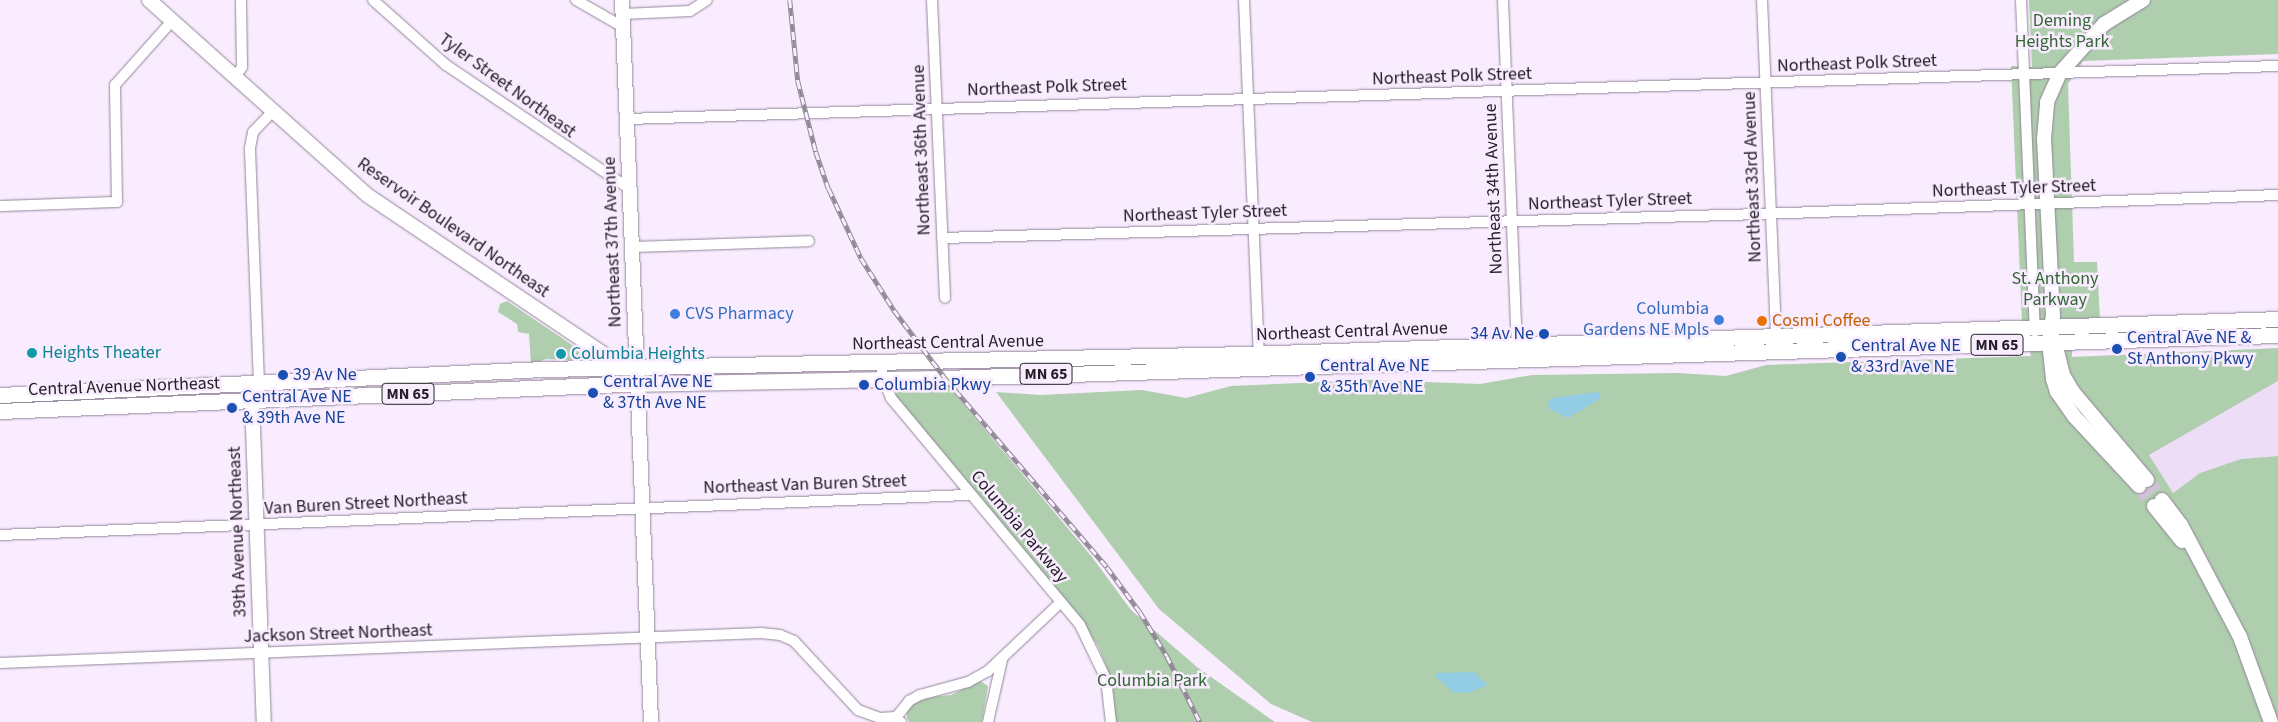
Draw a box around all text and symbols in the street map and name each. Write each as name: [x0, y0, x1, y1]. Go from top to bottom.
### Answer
park label: Deming Heights Park: [2015, 11, 2109, 54]
street label: Tyler Street Northeast: [434, 29, 580, 143]
street label: Northeast Polk Street: [1777, 50, 1937, 78]
street label: Northeast Polk Street: [1372, 63, 1532, 91]
street label: Northeast 36th Avenue: [908, 64, 936, 236]
street label: Northeast Polk Street: [967, 74, 1127, 102]
street label: Northeast 33rd Avenue: [1739, 91, 1767, 263]
street label: Northeast 34th Avenue: [1480, 103, 1508, 275]
street label: Reservoir Boulevard Northeast: [353, 153, 553, 303]
street label: Northeast 37th Avenue: [599, 156, 627, 328]
street label: Northeast Tyler Street: [1932, 175, 2096, 203]
street label: Northeast Tyler Street: [1528, 188, 1692, 216]
street label: Northeast Tyler Street: [1123, 200, 1287, 228]
park label: St. Anthony Parkway: [2012, 269, 2098, 312]
place label: Columbia Gardens NE Mpls: [1583, 299, 1709, 342]
place label: CVS Pharmacy: [685, 303, 794, 325]
marker: CVS Pharmacy: [669, 308, 681, 320]
place label: Cosmi Coffee: [1772, 310, 1871, 332]
marker: Columbia Gardens NE Mpls: [1713, 314, 1725, 326]
marker: Cosmi Coffee: [1756, 315, 1768, 327]
street label: Northeast Central Avenue: [1256, 318, 1448, 346]
place label: 34 Av Ne: [1470, 323, 1534, 345]
marker: 34 Av Ne: [1538, 328, 1550, 340]
place label: Central Ave NE & St Anthony Pkwy: [2127, 328, 2253, 370]
street label: Northeast Central Avenue: [852, 331, 1044, 355]
road number: MN 65: [1970, 332, 2024, 358]
place label: Central Ave NE & 33rd Ave NE: [1851, 336, 1961, 378]
place label: Heights Theater: [42, 342, 161, 364]
place label: Columbia Heights: [571, 343, 705, 365]
marker: Central Ave NE & St Anthony Pkwy: [2111, 343, 2123, 355]
marker: Heights Theater: [26, 347, 38, 359]
marker: Columbia Heights: [555, 348, 567, 360]
marker: Central Ave NE & 33rd Ave NE: [1835, 351, 1847, 363]
place label: Central Ave NE & 35th Ave NE: [1320, 356, 1430, 398]
road number: MN 65: [1018, 360, 1074, 388]
place label: 39 Av Ne: [293, 364, 357, 386]
marker: 39 Av Ne: [277, 369, 289, 381]
marker: Central Ave NE & 35th Ave NE: [1304, 371, 1316, 383]
place label: Central Ave NE & 37th Ave NE: [603, 372, 713, 414]
street label: Central Avenue Northeast: [28, 373, 220, 401]
place label: Columbia Pkwy: [874, 374, 991, 396]
marker: Columbia Pkwy: [858, 379, 870, 391]
road number: MN 65: [380, 380, 436, 408]
place label: Central Ave NE & 39th Ave NE: [242, 387, 352, 429]
marker: Central Ave NE & 37th Ave NE: [587, 387, 599, 399]
marker: Central Ave NE & 39th Ave NE: [226, 402, 238, 414]
street label: 39th Avenue Northeast: [224, 446, 252, 618]
street label: Columbia Parkway: [966, 466, 1072, 588]
street label: Northeast Van Buren Street: [703, 471, 907, 499]
street label: Van Buren Street Northeast: [264, 488, 468, 520]
street label: Jackson Street Northeast: [243, 620, 433, 648]
park label: Columbia Park: [1097, 670, 1207, 692]

